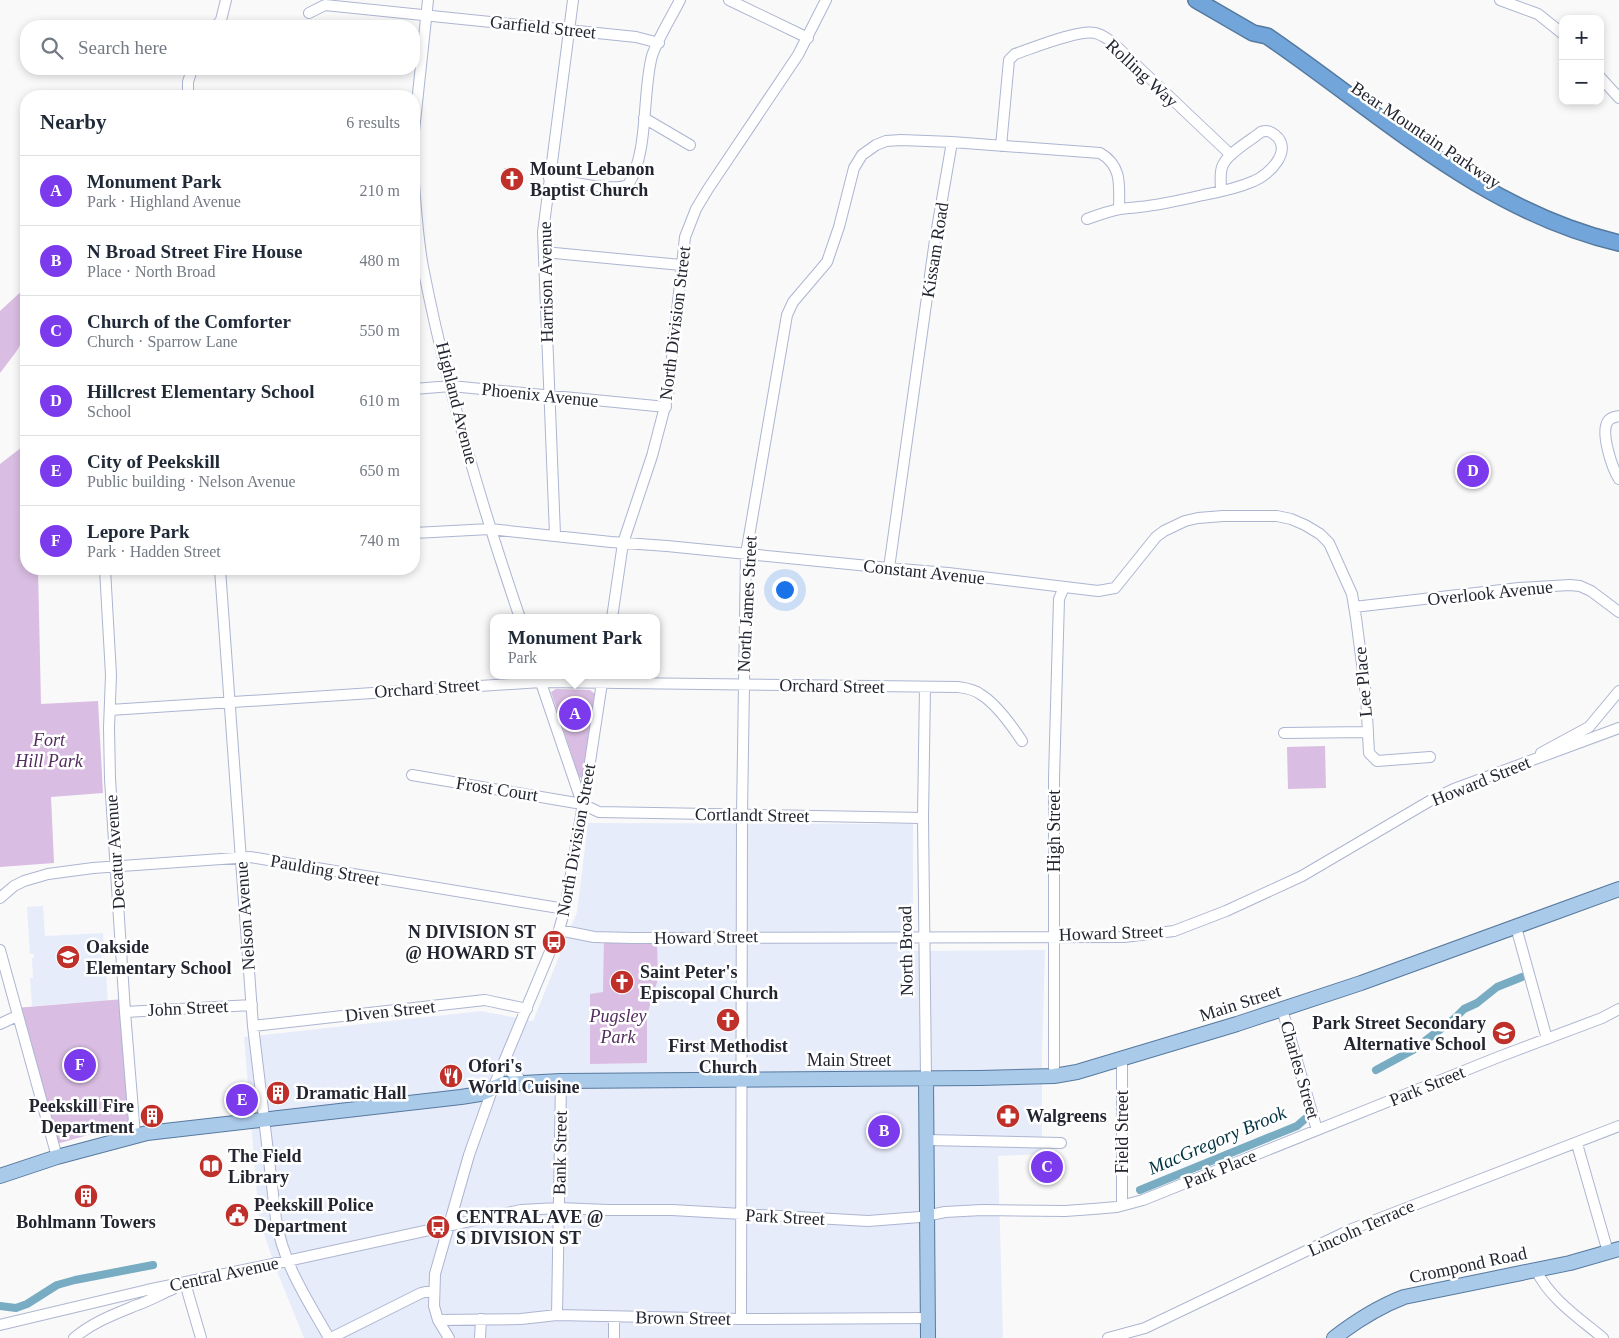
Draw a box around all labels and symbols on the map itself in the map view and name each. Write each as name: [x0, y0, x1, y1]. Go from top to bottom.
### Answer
street label: Garfield Street: [489, 11, 597, 43]
street label: Rolling Way: [1102, 35, 1182, 111]
street label: Bear Mountain Parkway: [1347, 78, 1505, 192]
place label: Mount Lebanon Baptist Church: [530, 159, 655, 200]
church icon: Mount Lebanon Baptist Church: [499, 166, 525, 192]
street label: Kissam Road: [918, 201, 952, 299]
street label: Harrison Avenue: [535, 221, 557, 343]
street label: North Division Street: [656, 245, 694, 401]
street label: Highland Avenue: [432, 340, 482, 466]
street label: Phoenix Avenue: [481, 379, 599, 411]
pin: D: [1457, 452, 1489, 490]
street label: North James Street: [733, 535, 761, 673]
street label: Constant Avenue: [862, 556, 986, 588]
street label: Overlook Avenue: [1426, 576, 1554, 610]
your location: [772, 577, 798, 603]
street label: Lee Place: [1350, 646, 1376, 718]
street label: Orchard Street: [374, 674, 480, 702]
street label: Orchard Street: [779, 675, 885, 697]
pin: A: [559, 695, 591, 733]
park label: Fort Hill Park: [14, 730, 84, 771]
street label: Howard Street: [1429, 752, 1533, 810]
street label: North Division Street: [553, 762, 599, 918]
street label: Frost Court: [455, 773, 539, 805]
street label: High Street: [1044, 790, 1064, 872]
street label: Decatur Avenue: [101, 794, 129, 910]
street label: Cortlandt Street: [695, 804, 809, 826]
street label: Paulding Street: [269, 851, 381, 889]
street label: Nelson Avenue: [231, 861, 259, 971]
street label: North Broad: [895, 906, 917, 996]
street label: Howard Street: [1058, 921, 1164, 945]
place label: N DIVISION ST @ HOWARD ST: [405, 922, 536, 963]
street label: Howard Street: [654, 926, 758, 948]
bus stop icon: N DIVISION ST @ HOWARD ST: [541, 929, 567, 955]
place label: Oakside Elementary School: [86, 937, 232, 978]
school or university icon: Oakside Elementary School: [55, 944, 81, 970]
place label: Saint Peter's Episcopal Church: [640, 962, 778, 1003]
church icon: Saint Peter's Episcopal Church: [609, 969, 635, 995]
street label: Main Street: [1197, 980, 1283, 1026]
street label: John Street: [147, 996, 229, 1020]
street label: Diven Street: [344, 996, 436, 1026]
park label: Pugsley Park: [589, 1006, 646, 1047]
church icon: First Methodist Church: [715, 1007, 741, 1033]
place label: Park Street Secondary Alternative School: [1312, 1013, 1486, 1054]
street label: Charles Street: [1276, 1018, 1324, 1122]
school or university icon: Park Street Secondary Alternative School: [1491, 1020, 1517, 1046]
place label: First Methodist Church: [668, 1036, 788, 1077]
pin: F: [64, 1046, 96, 1084]
street label: Main Street: [807, 1050, 891, 1070]
place label: Ofori's World Cuisine: [468, 1056, 580, 1097]
street label: Park Street: [1386, 1062, 1468, 1110]
restaurant icon: Ofori's World Cuisine: [438, 1063, 464, 1089]
building icon: Dramatic Hall: [265, 1080, 291, 1106]
pin: E: [226, 1081, 258, 1119]
place label: Dramatic Hall: [296, 1083, 406, 1103]
street label: Field Street: [1112, 1090, 1132, 1174]
place label: Peekskill Fire Department: [29, 1096, 134, 1137]
water label: MacGregory Brook: [1144, 1101, 1290, 1179]
building icon: Peekskill Fire Department: [139, 1103, 165, 1129]
pharmacy icon: Walgreens: [995, 1103, 1021, 1129]
place label: Walgreens: [1026, 1106, 1107, 1126]
street label: Bank Street: [549, 1111, 571, 1195]
pin: B: [868, 1112, 900, 1150]
street label: Park Place: [1181, 1145, 1259, 1193]
place label: The Field Library: [228, 1146, 302, 1187]
pin: C: [1031, 1148, 1063, 1186]
library icon: The Field Library: [198, 1153, 224, 1179]
building icon: Bohlmann Towers: [73, 1183, 99, 1209]
place label: Peekskill Police Department: [254, 1195, 373, 1236]
street label: Lincoln Terrace: [1305, 1196, 1417, 1260]
public building icon: Peekskill Police Department: [224, 1202, 250, 1228]
street label: Park Street: [745, 1205, 825, 1229]
place label: CENTRAL AVE @ S DIVISION ST: [456, 1207, 603, 1248]
place label: Bohlmann Towers: [16, 1212, 156, 1232]
bus stop icon: CENTRAL AVE @ S DIVISION ST: [425, 1214, 451, 1240]
street label: Crompond Road: [1407, 1243, 1529, 1287]
street label: Central Avenue: [168, 1253, 280, 1295]
street label: Brown Street: [635, 1307, 731, 1329]

